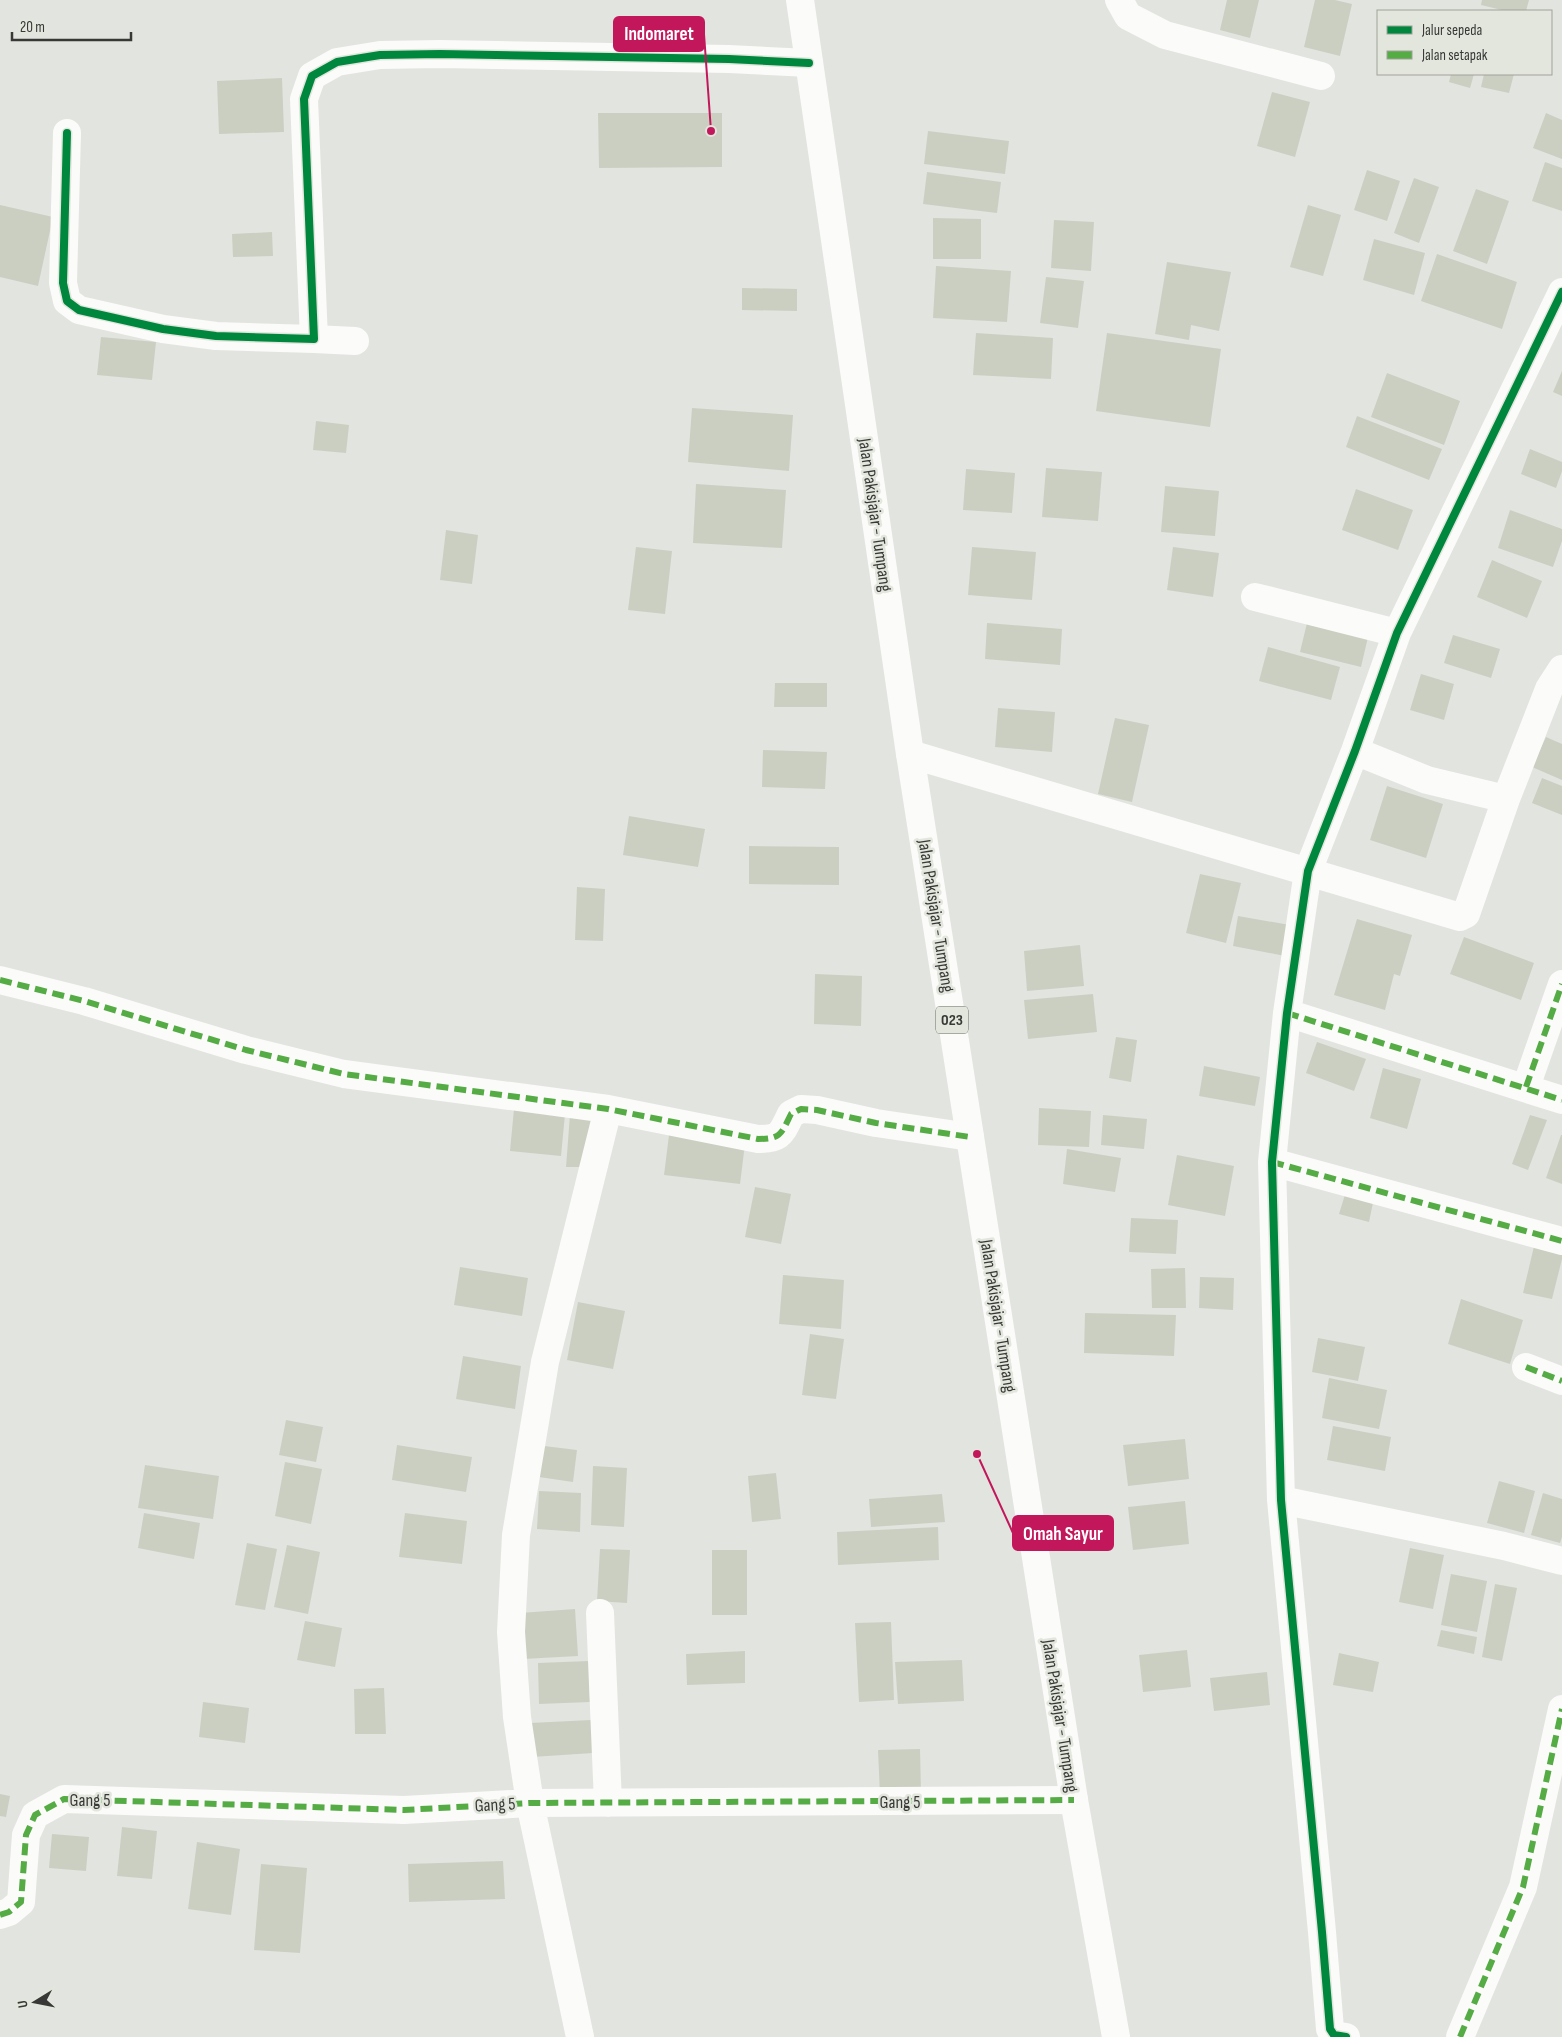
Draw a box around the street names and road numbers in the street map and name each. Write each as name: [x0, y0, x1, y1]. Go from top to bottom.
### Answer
street label: Jalan Pakisjajar - Tumpang: [854, 436, 896, 593]
street label: Jalan Pakisjajar - Tumpang: [913, 837, 958, 994]
road number: 023: [936, 1006, 968, 1034]
street label: Jalan Pakisjajar - Tumpang: [975, 1237, 1020, 1394]
street label: Jalan Pakisjajar - Tumpang: [1037, 1637, 1082, 1794]
street label: Gang 5: [70, 1790, 110, 1811]
street label: Gang 5: [880, 1792, 920, 1813]
street label: Gang 5: [474, 1793, 516, 1817]

